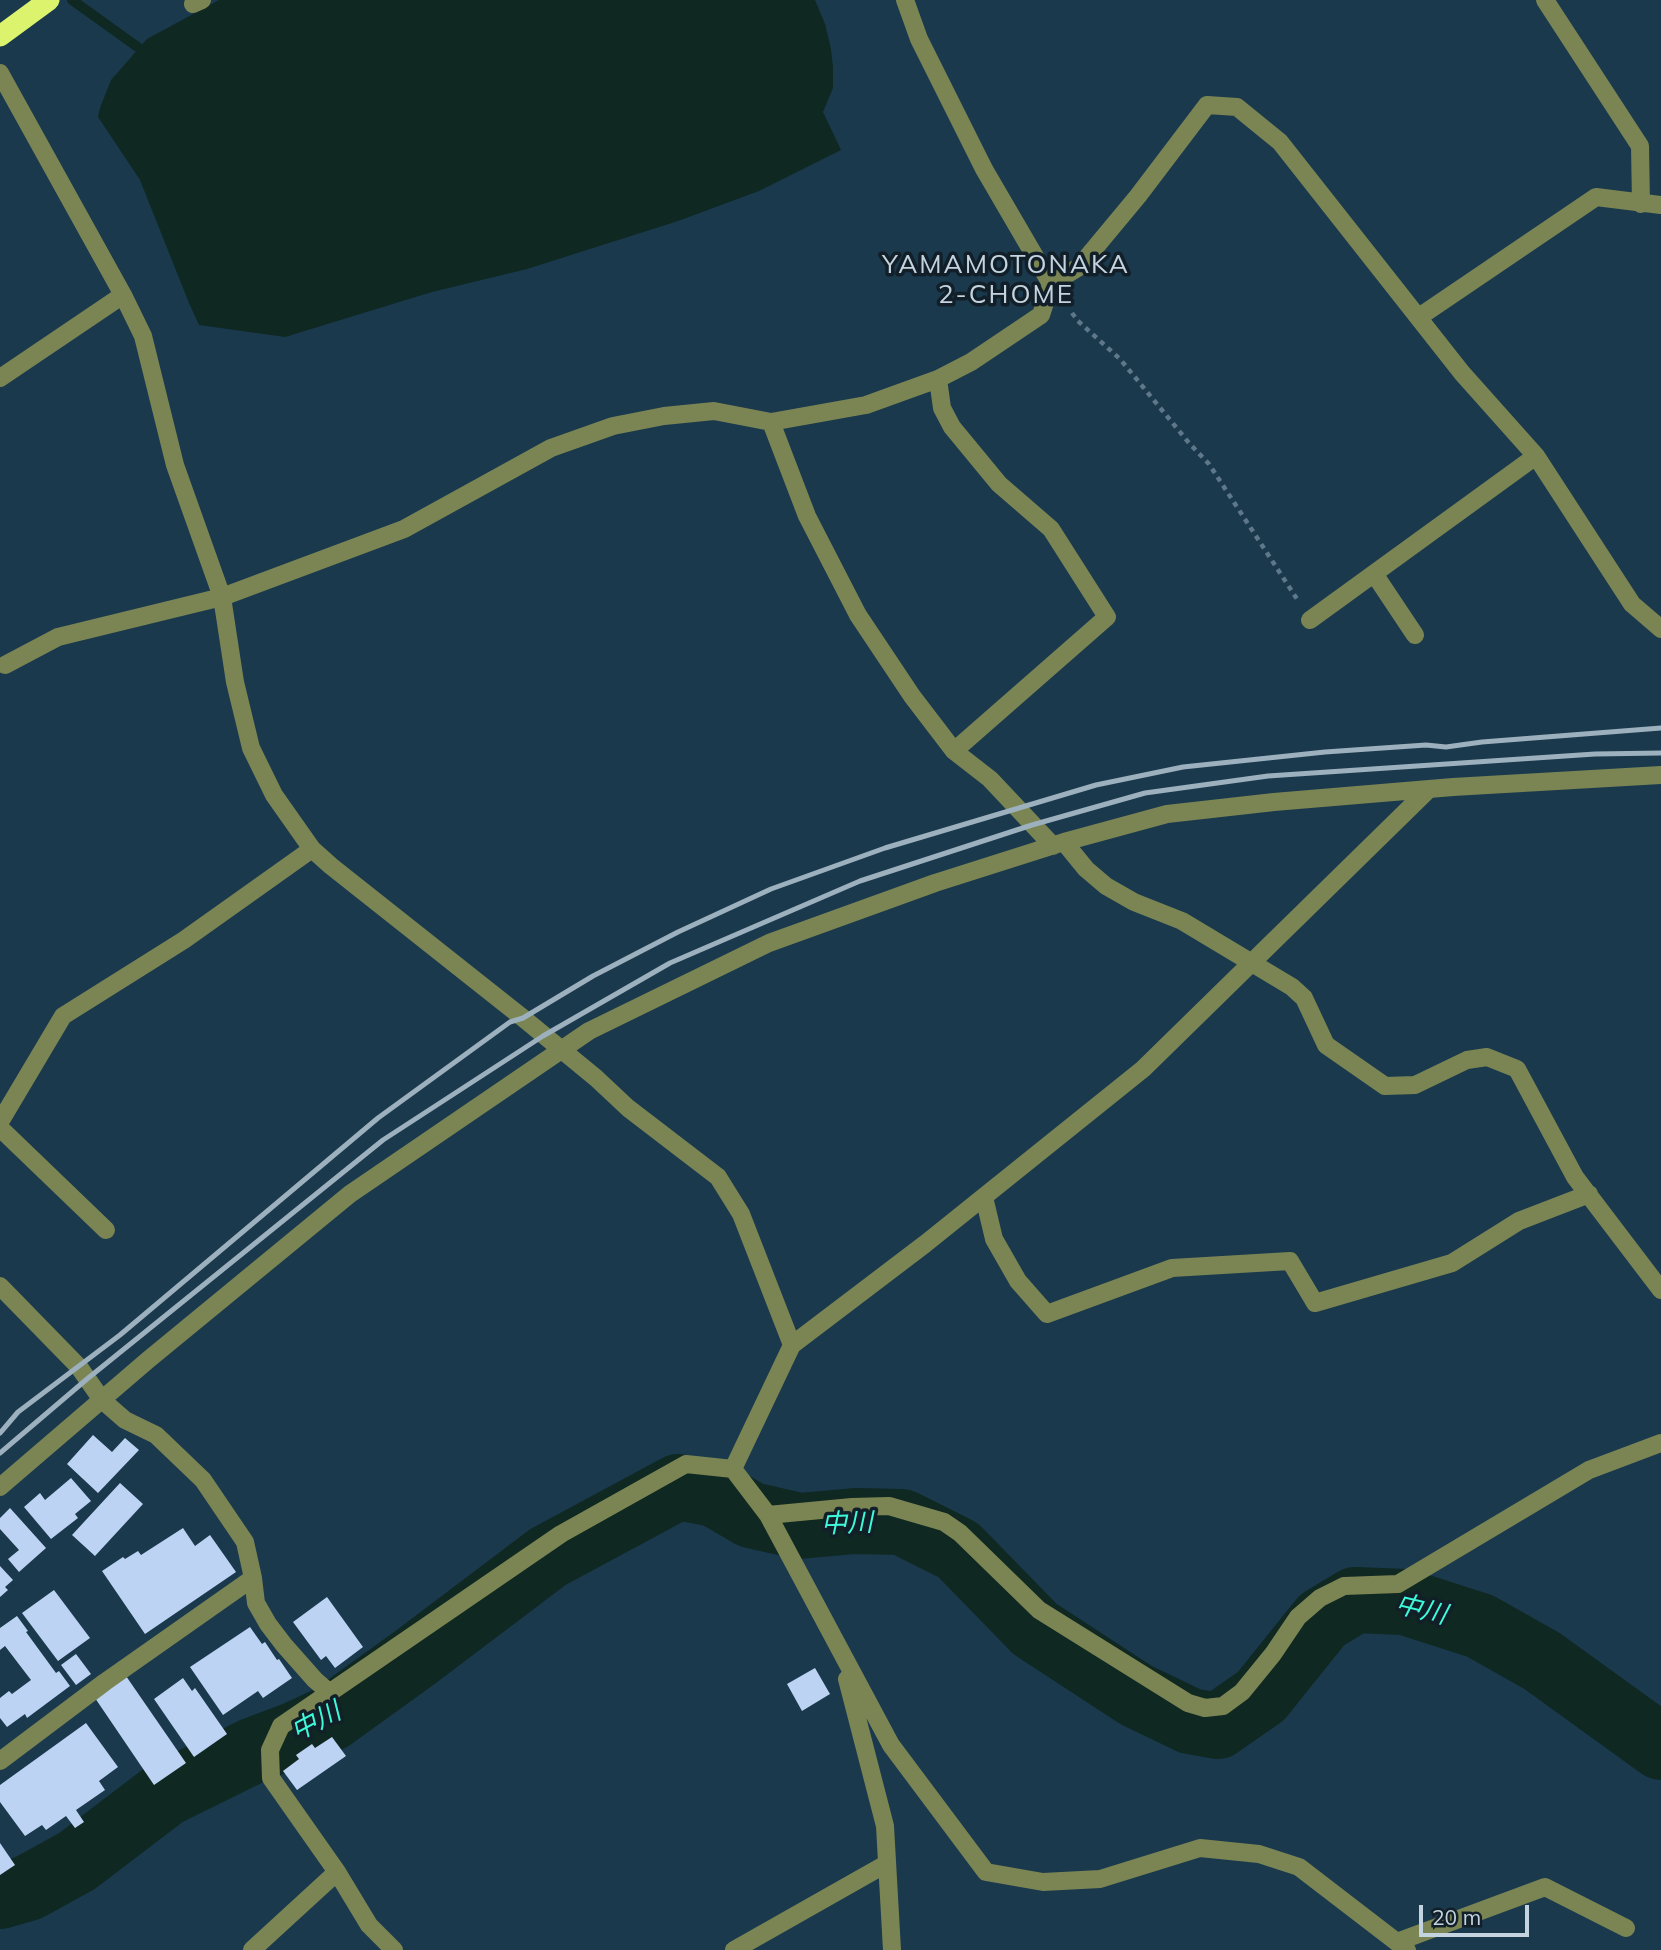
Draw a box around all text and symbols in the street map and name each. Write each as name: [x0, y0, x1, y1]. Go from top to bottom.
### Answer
district label: YAMAMOTONAKA 2-CHOME: [884, 249, 1128, 310]
water label: 中川: [820, 1508, 874, 1540]
water label: 中川: [1392, 1589, 1450, 1631]
water label: 中川: [286, 1696, 346, 1748]
scale bar: [1423, 1890, 1533, 1934]
text: 20 m: [1432, 1904, 1481, 1930]

